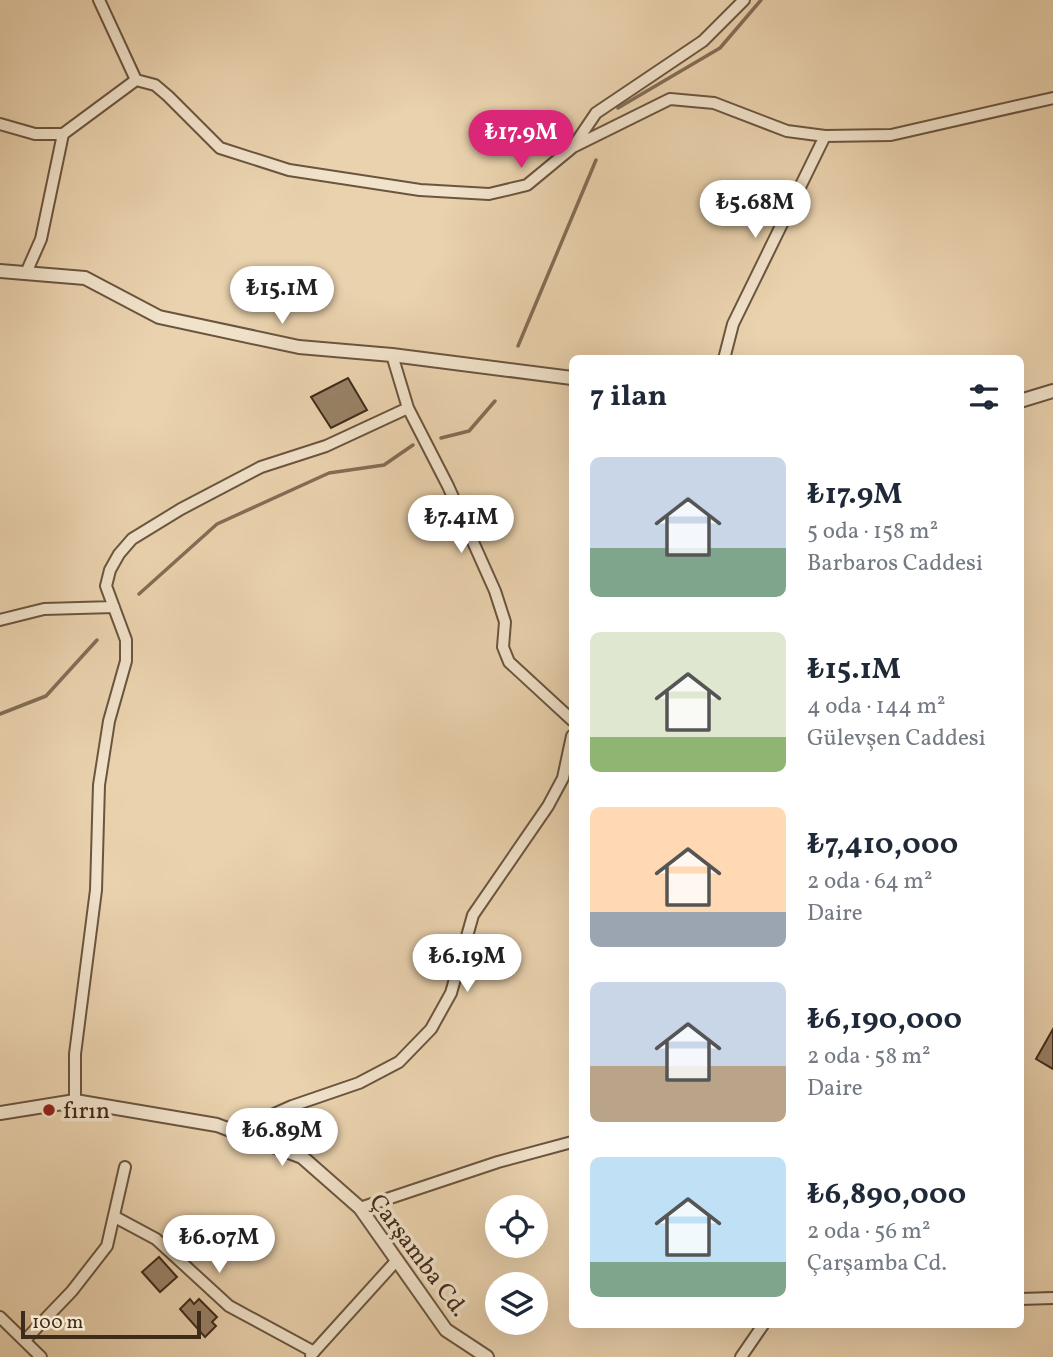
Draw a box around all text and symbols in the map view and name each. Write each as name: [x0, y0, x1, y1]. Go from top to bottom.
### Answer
pin: ₺17.9M: [464, 110, 578, 170]
text: ₺17.9M: [484, 117, 558, 149]
pin: ₺5.68M: [698, 180, 812, 240]
text: ₺5.68M: [716, 187, 794, 219]
pin: ₺15.1M: [225, 266, 339, 326]
text: ₺15.1M: [246, 273, 318, 305]
text: 7 ilan: [590, 376, 667, 418]
icon: filters: [965, 378, 1003, 416]
text: ₺17.9M: [807, 474, 902, 516]
icon: home: [646, 485, 730, 569]
pin: ₺7.41M: [404, 496, 518, 555]
text: ₺7.41M: [424, 502, 498, 534]
text: 5 oda · 158 m²: [807, 516, 938, 548]
text: Barbaros Caddesi: [807, 548, 983, 580]
text: ₺15.1M: [807, 649, 901, 691]
icon: home: [646, 660, 730, 744]
text: 4 oda · 144 m²: [807, 691, 946, 723]
text: Gülevşen Caddesi: [807, 723, 986, 755]
text: ₺7,410,000: [807, 824, 958, 866]
icon: home: [646, 835, 730, 919]
text: 2 oda · 64 m²: [807, 866, 932, 898]
text: Daire: [807, 898, 863, 930]
pin: ₺6.19M: [410, 934, 524, 994]
text: ₺6.19M: [429, 941, 505, 973]
text: ₺6,190,000: [807, 999, 962, 1041]
icon: home: [646, 1010, 730, 1094]
text: 2 oda · 58 m²: [807, 1041, 931, 1073]
text: Daire: [807, 1073, 863, 1105]
place label: fırın: [63, 1095, 110, 1129]
marker: fırın: [41, 1102, 57, 1118]
pin: ₺6.89M: [225, 1108, 339, 1168]
text: ₺6.89M: [242, 1115, 322, 1147]
text: ₺6,890,000: [807, 1174, 966, 1216]
icon: home: [646, 1185, 730, 1269]
street label: Çarşamba Cd.: [360, 1188, 475, 1325]
map controls: [485, 1195, 548, 1335]
button: locate: [485, 1195, 548, 1258]
pin: ₺6.07M: [162, 1216, 276, 1275]
text: 2 oda · 56 m²: [807, 1216, 931, 1248]
text: ₺6.07M: [179, 1222, 259, 1254]
text: Çarşamba Cd.: [807, 1248, 947, 1280]
button: layers: [485, 1272, 548, 1335]
scale bar: [21, 1308, 201, 1340]
text: 100 m: [32, 1310, 83, 1336]

